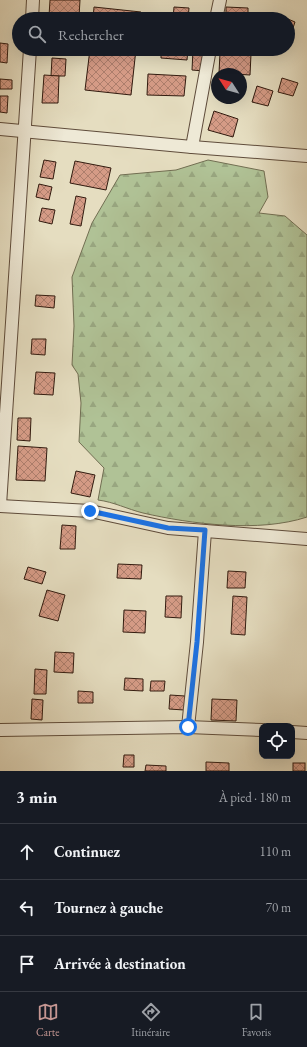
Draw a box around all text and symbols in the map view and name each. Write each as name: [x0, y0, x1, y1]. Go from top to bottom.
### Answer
search box: [12, 12, 295, 56]
icon: search: [26, 23, 48, 45]
text: Rechercher: [58, 25, 124, 44]
north arrow: [211, 68, 247, 104]
route end: [81, 502, 99, 520]
route start: [179, 718, 197, 736]
map controls: [259, 723, 295, 759]
button: locate: [259, 723, 295, 759]
text: 3 min: [16, 786, 57, 808]
text: À pied · 180 m: [219, 789, 291, 806]
icon: ahead: [16, 841, 38, 863]
text: Continuez: [54, 842, 120, 861]
text: 110 m: [260, 843, 291, 860]
icon: left: [16, 897, 38, 919]
text: Tournez à gauche: [54, 898, 163, 917]
text: 70 m: [266, 899, 291, 916]
icon: arrive: [16, 953, 38, 975]
text: Arrivée à destination: [54, 954, 186, 973]
tab: Carte: [36, 1001, 60, 1039]
tab: Itinéraire: [131, 1001, 170, 1039]
tab: Favoris: [242, 1001, 271, 1039]

